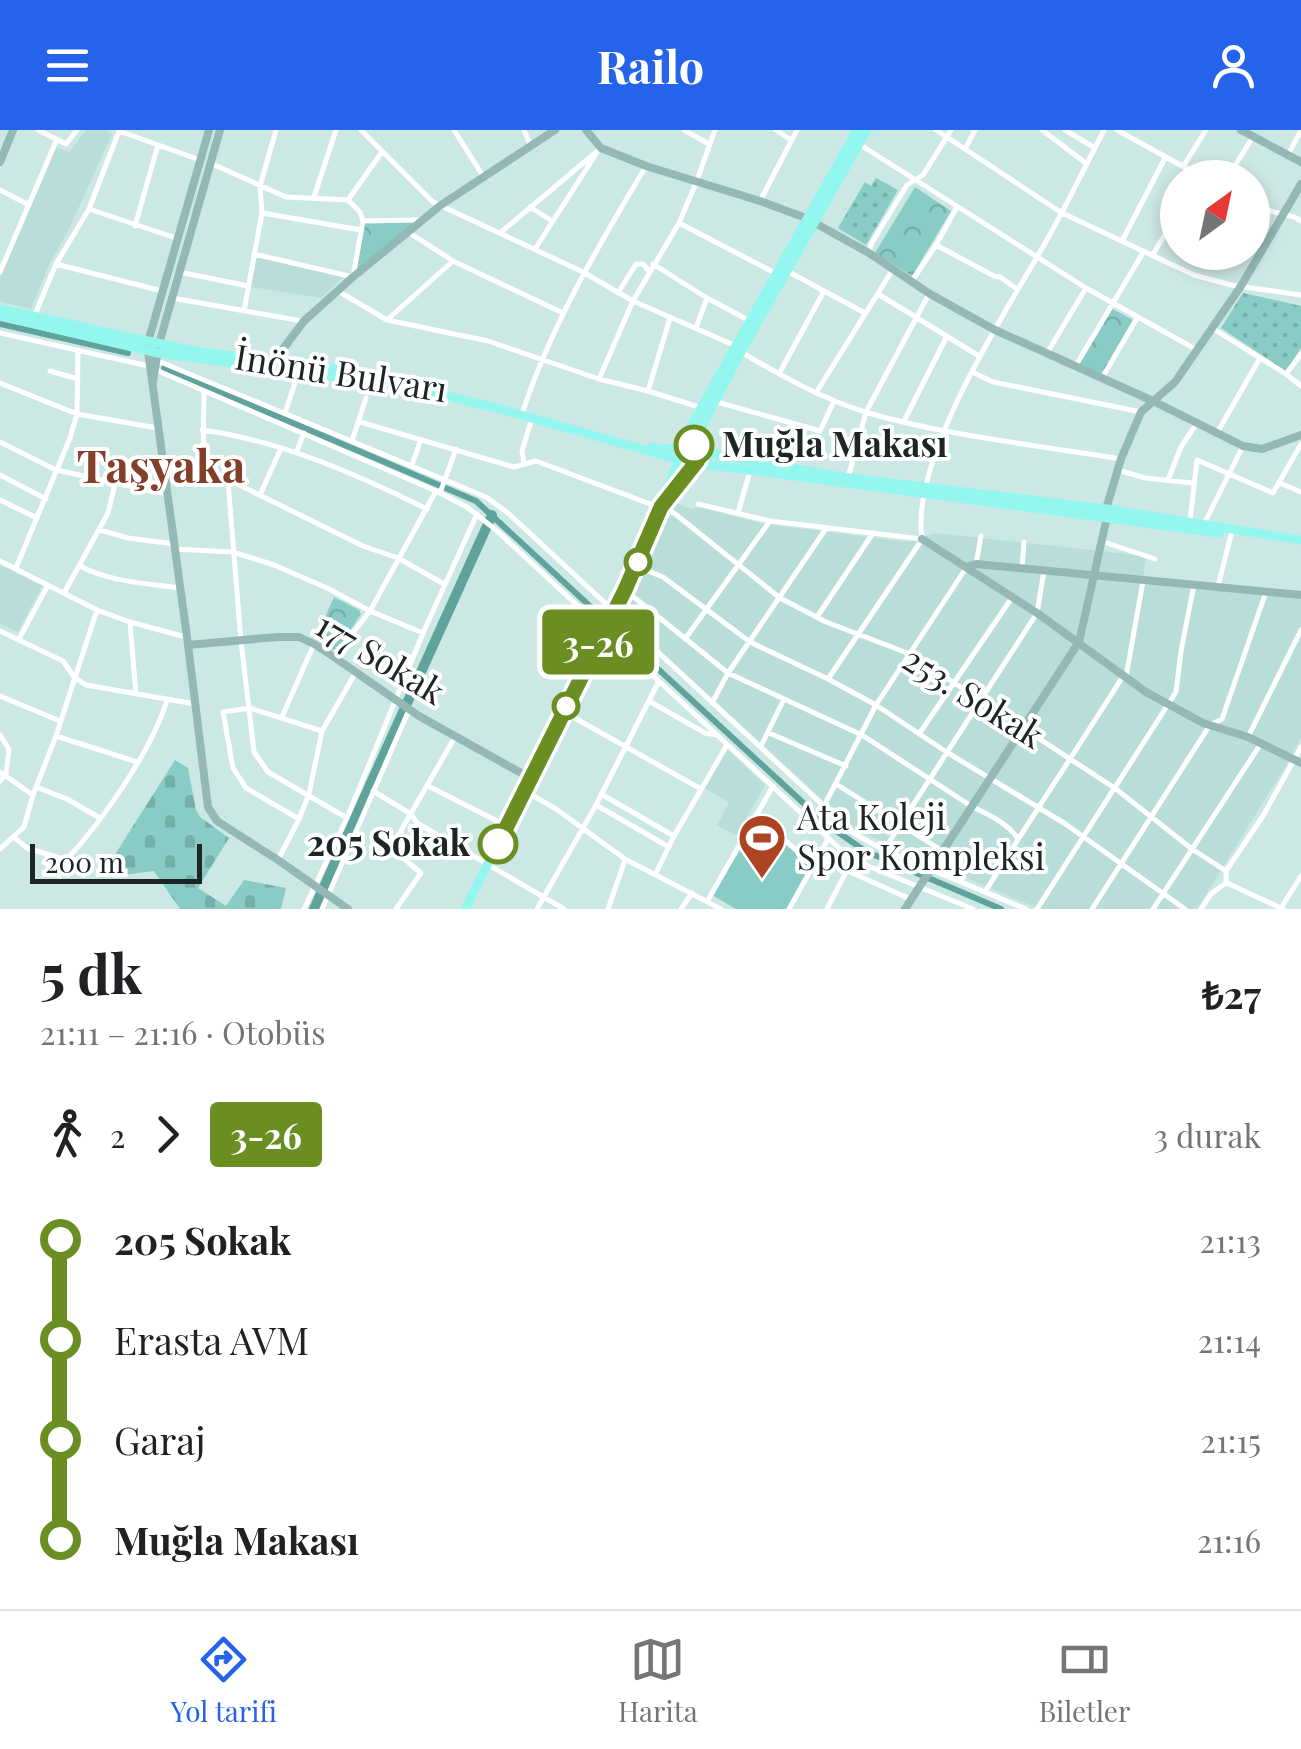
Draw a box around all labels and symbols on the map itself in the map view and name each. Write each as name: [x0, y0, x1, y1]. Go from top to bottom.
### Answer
north arrow: [1160, 160, 1270, 270]
street label: İnönü Bulvarı: [232, 332, 451, 411]
place label: Muğla Makası: [722, 419, 948, 466]
marker: Muğla Makası: [675, 426, 713, 464]
district label: Taşyaka: [77, 434, 246, 494]
unlabelled marker: [625, 549, 651, 575]
street label: 177 Sokak: [308, 600, 455, 714]
line badge: 3-26: [528, 610, 668, 674]
street label: 253. Sokak: [895, 634, 1054, 758]
unlabelled marker: [553, 693, 579, 719]
place label: Ata Koleji Spor Kompleksi: [796, 792, 1045, 879]
sports icon: Ata Koleji Spor Kompleksi: [736, 812, 788, 880]
place label: 205 Sokak: [307, 818, 471, 865]
marker: 205 Sokak: [479, 825, 517, 863]
scale bar: [30, 839, 202, 884]

